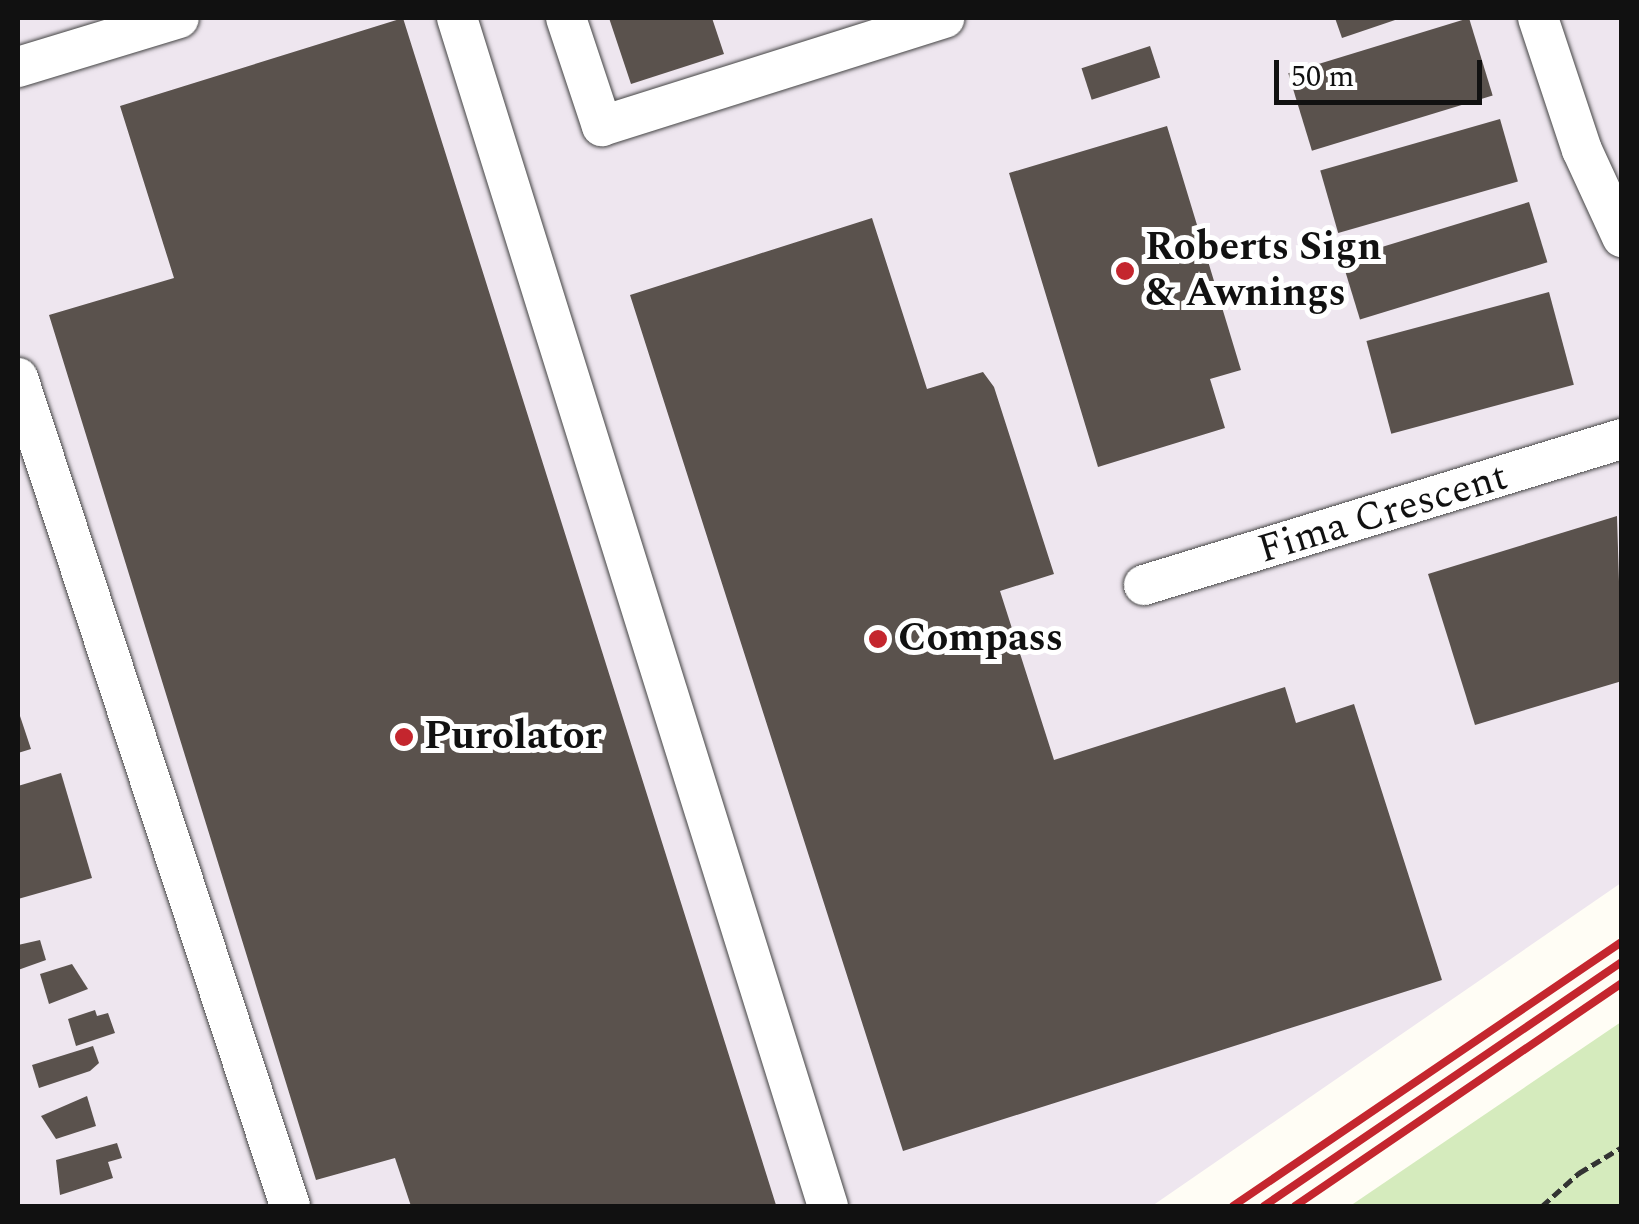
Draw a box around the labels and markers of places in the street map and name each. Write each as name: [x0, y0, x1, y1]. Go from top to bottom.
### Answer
place label: Roberts Sign & Awnings: [1145, 224, 1382, 318]
marker: Roberts Sign & Awnings: [1114, 260, 1136, 282]
place label: Compass: [898, 615, 1063, 663]
marker: Compass: [867, 628, 889, 650]
place label: Purolator: [424, 713, 602, 761]
marker: Purolator: [393, 726, 415, 748]

